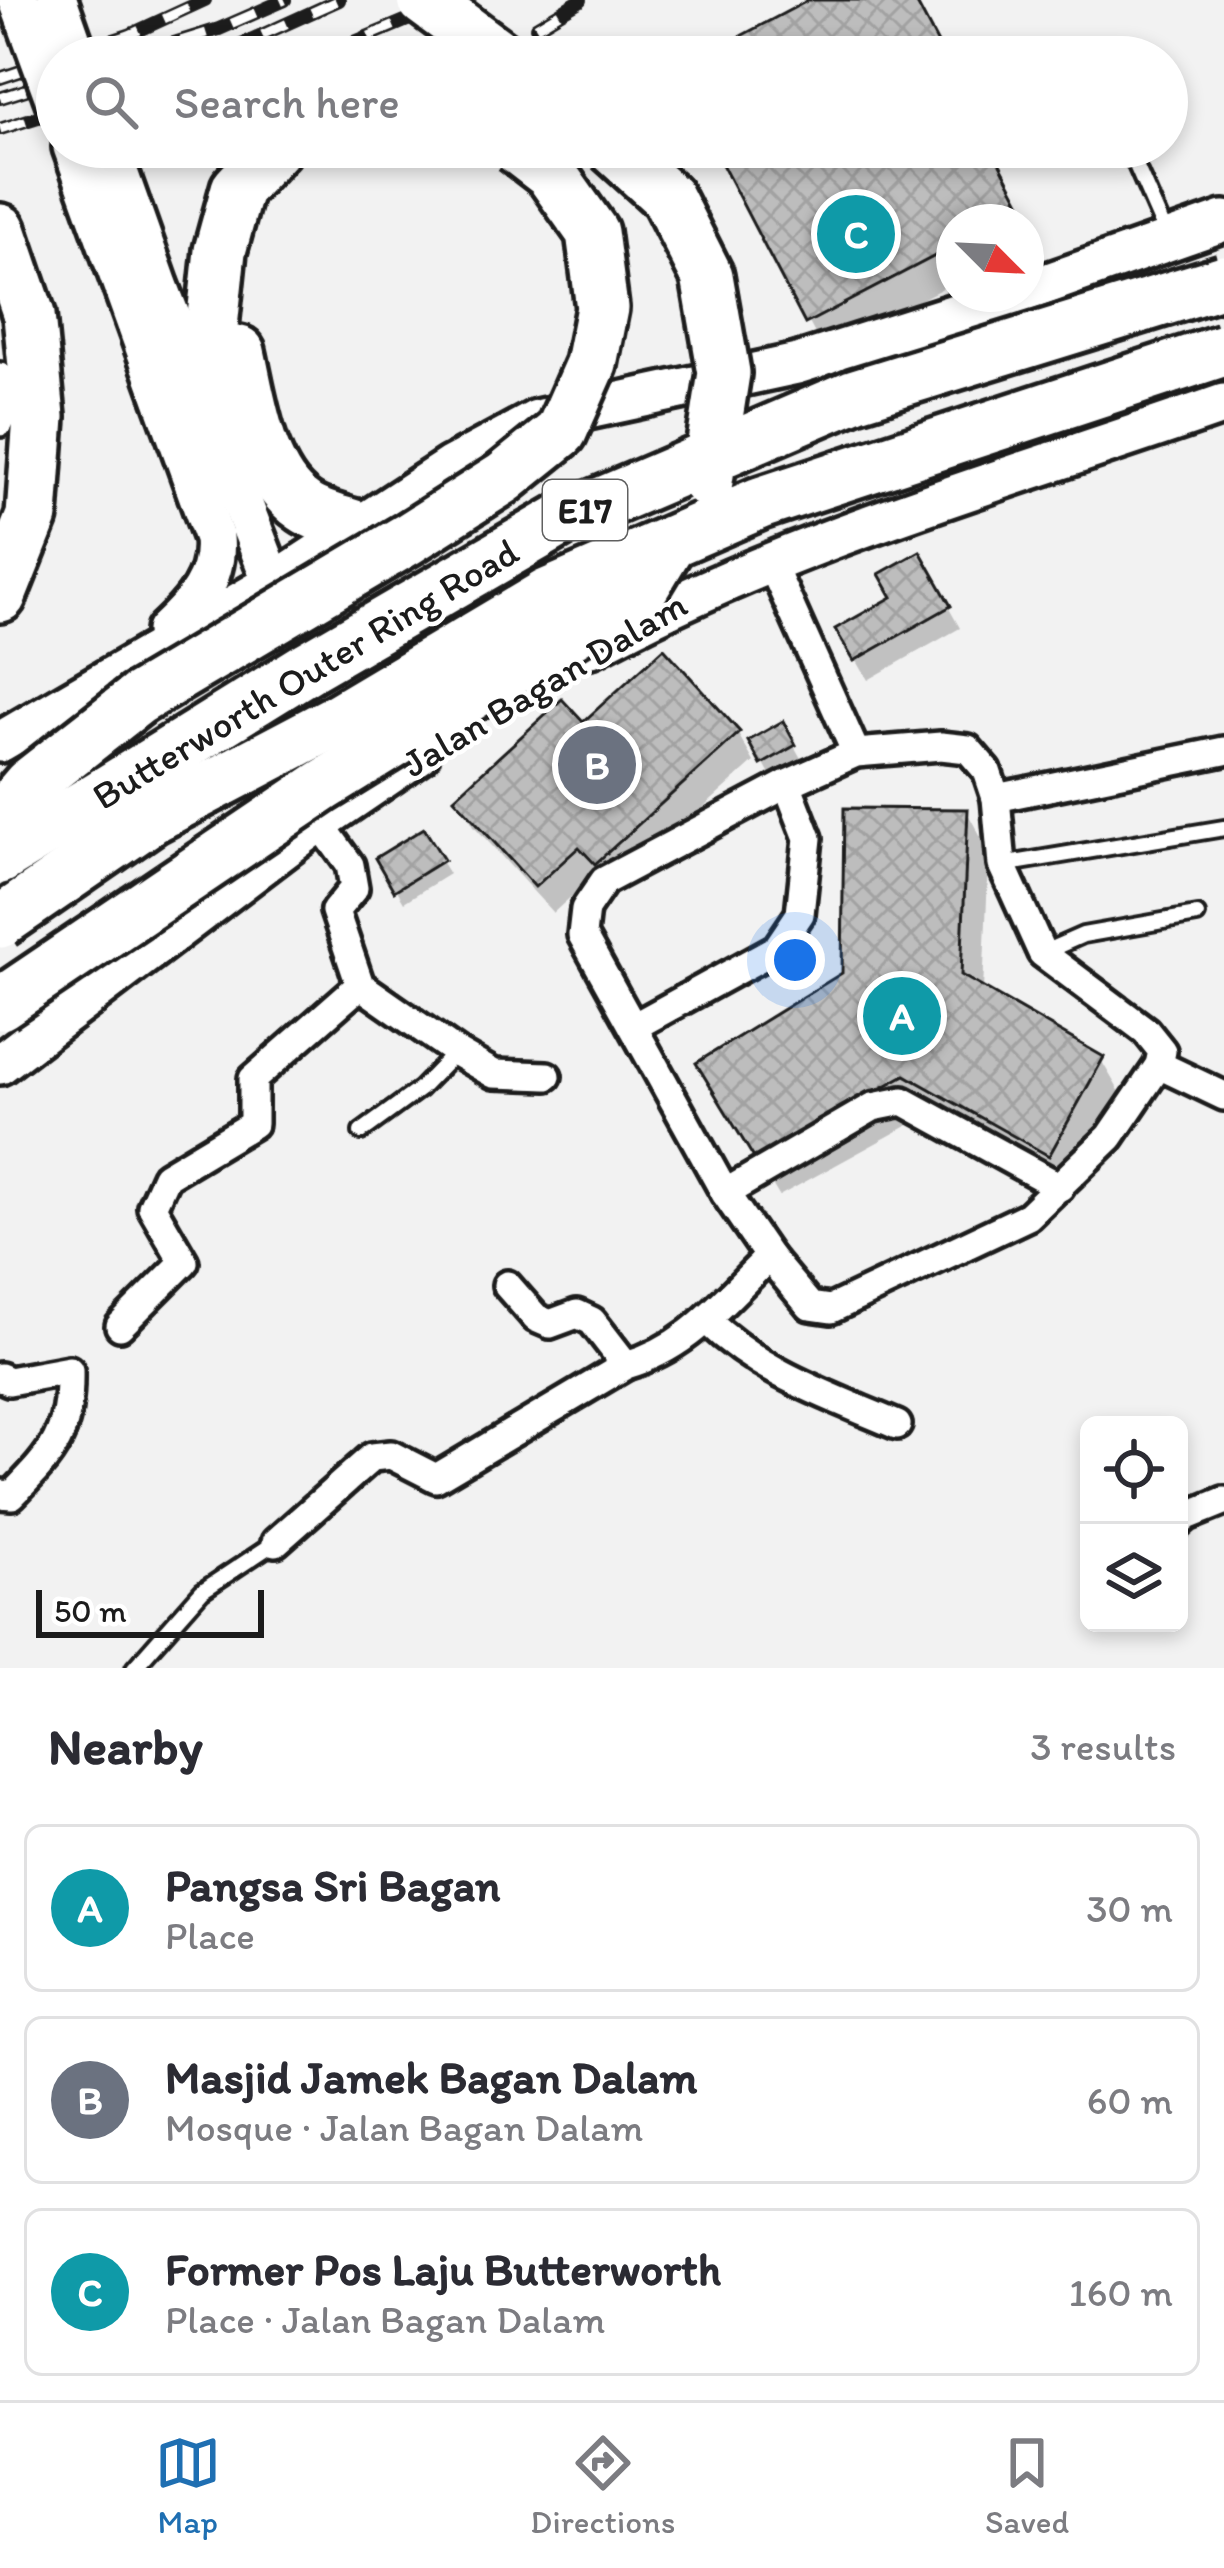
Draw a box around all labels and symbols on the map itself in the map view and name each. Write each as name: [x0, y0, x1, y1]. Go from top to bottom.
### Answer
pin: C: [817, 189, 895, 279]
north arrow: [936, 204, 1044, 312]
road number: E17: [543, 480, 627, 540]
street label: Butterworth Outer Ring Road: [84, 527, 527, 819]
street label: Jalan Bagan Dalam: [395, 580, 693, 786]
pin: B: [558, 720, 636, 810]
your location: [765, 930, 825, 990]
pin: A: [863, 971, 941, 1061]
scale bar: [36, 1584, 264, 1637]

